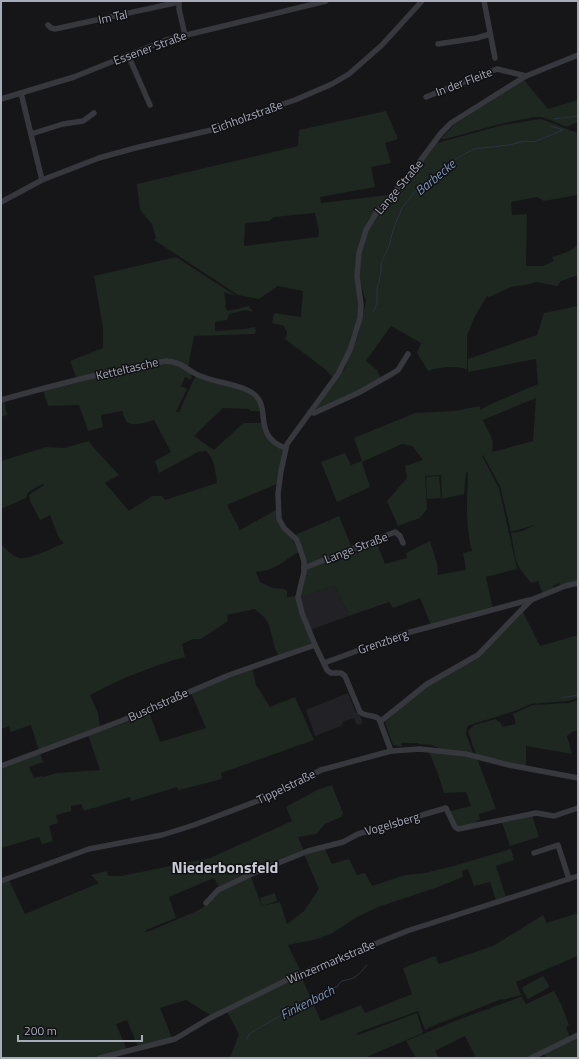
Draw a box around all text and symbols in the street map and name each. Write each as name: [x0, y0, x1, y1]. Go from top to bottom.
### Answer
street label: Im Tal: [96, 4, 129, 29]
street label: Essener Straße: [110, 25, 189, 70]
street label: In der Fleite: [433, 62, 495, 101]
street label: Eichholzstraße: [208, 95, 285, 138]
water label: Barbecke: [410, 153, 460, 200]
street label: Lange Straße: [370, 155, 427, 218]
street label: Ketteltasche: [94, 352, 160, 385]
street label: Lange Straße: [321, 527, 390, 568]
street label: Grenzberg: [355, 624, 411, 659]
street label: Buschstraße: [125, 683, 191, 726]
street label: Tippelstraße: [253, 764, 318, 809]
street label: Vogelsberg: [362, 807, 421, 840]
district label: Niederbonsfeld: [172, 855, 278, 879]
street label: Winzermarkstraße: [284, 934, 378, 989]
water label: Finkenbach: [277, 980, 338, 1024]
scale bar: [18, 1017, 142, 1043]
text: 200 m: [24, 1021, 57, 1040]

